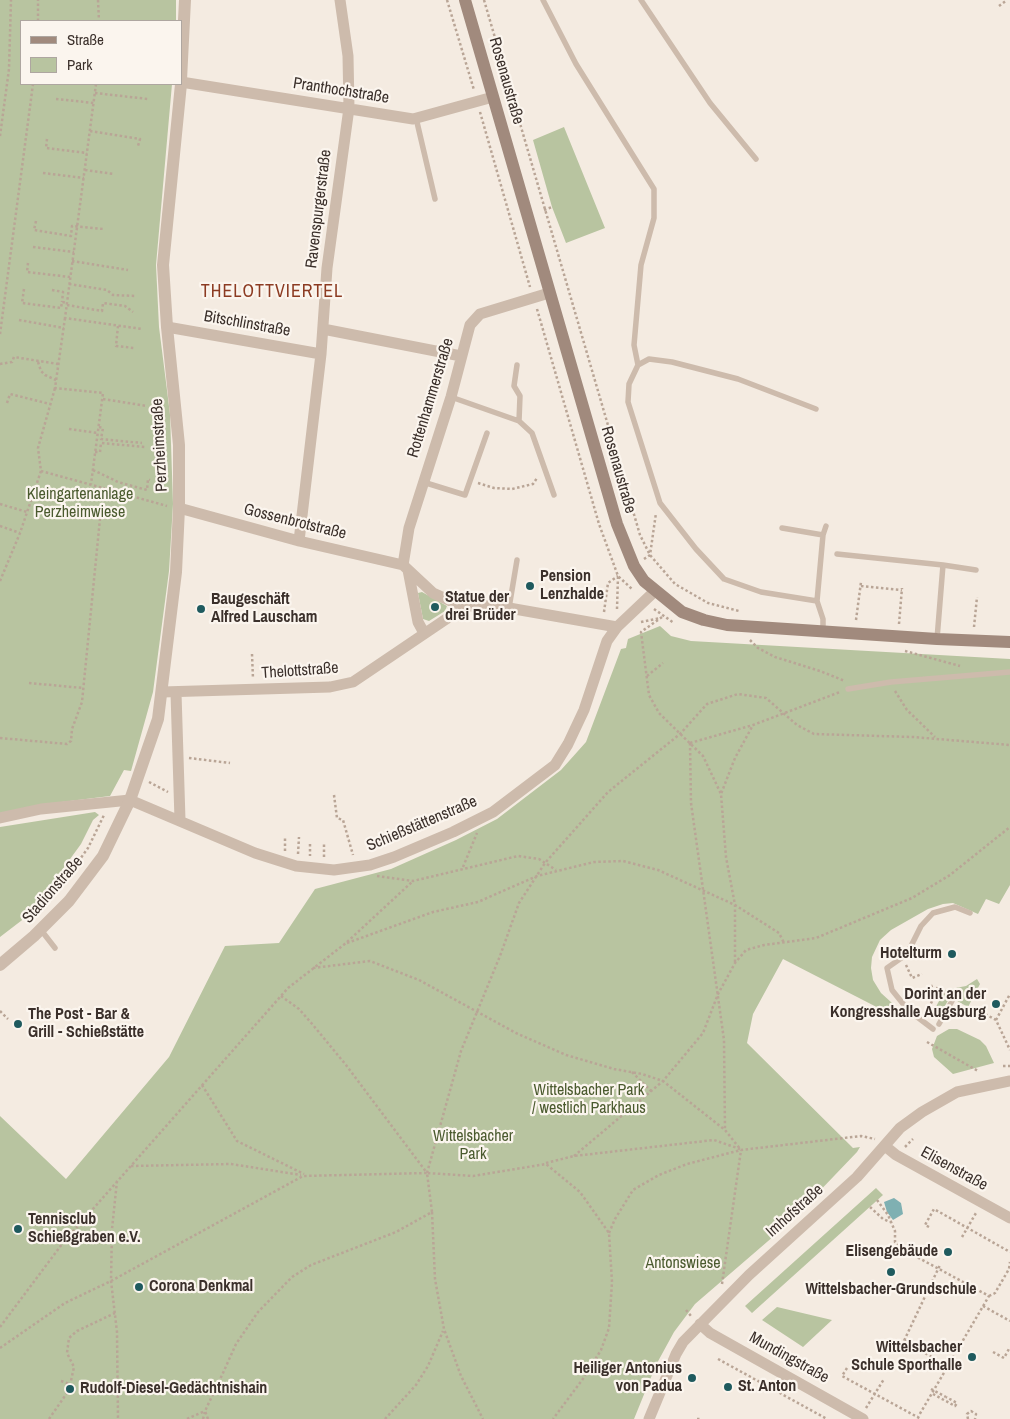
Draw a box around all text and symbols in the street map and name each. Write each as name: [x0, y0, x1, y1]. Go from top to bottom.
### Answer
legend: [20, 20, 182, 85]
text: Straße: [67, 29, 104, 50]
street label: Rosenaustraße: [484, 35, 528, 127]
text: Park: [67, 54, 92, 75]
street label: Pranthochstraße: [292, 74, 390, 108]
street label: Ravenspurgerstraße: [302, 148, 336, 270]
district label: THELOTTVIERTEL: [199, 281, 345, 303]
street label: Bitschlinstraße: [202, 307, 292, 341]
street label: Rottenhammerstraße: [404, 336, 458, 460]
street label: Perzheimstraße: [148, 398, 172, 492]
street label: Rosenaustraße: [596, 424, 640, 516]
park label: Kleingartenanlage Perzheimwiese: [27, 485, 133, 523]
street label: Gossenbrotstraße: [242, 500, 348, 544]
place label: Pension Lenzhalde: [540, 567, 604, 605]
marker: Pension Lenzhalde: [524, 580, 536, 592]
place label: Statue der drei Brüder: [445, 588, 516, 626]
place label: Baugeschäft Alfred Lauscham: [211, 590, 317, 628]
marker: Statue der drei Brüder: [429, 601, 441, 613]
marker: Baugeschäft Alfred Lauscham: [195, 603, 207, 615]
street label: Thelottstraße: [261, 659, 339, 683]
street label: Schießstättenstraße: [364, 792, 480, 856]
street label: Stadionstraße: [19, 853, 87, 927]
place label: Hotelturm: [880, 944, 942, 964]
marker: Hotelturm: [946, 948, 958, 960]
place label: Dorint an der Kongresshalle Augsburg: [830, 985, 986, 1023]
marker: Dorint an der Kongresshalle Augsburg: [990, 998, 1002, 1010]
place label: The Post - Bar & Grill - Schießstätte: [28, 1005, 144, 1043]
marker: The Post - Bar & Grill - Schießstätte: [12, 1018, 24, 1030]
park label: Wittelsbacher Park / westlich Parkhaus: [532, 1081, 646, 1119]
park label: Wittelsbacher Park: [433, 1127, 513, 1165]
street label: Elisenstraße: [917, 1143, 991, 1195]
street label: Imhofstraße: [763, 1180, 827, 1242]
place label: Tennisclub Schießgraben e.V.: [28, 1210, 141, 1248]
marker: Tennisclub Schießgraben e.V.: [12, 1223, 24, 1235]
place label: Elisengebäude: [845, 1242, 938, 1262]
marker: Elisengebäude: [942, 1246, 954, 1258]
park label: Antonswiese: [645, 1254, 721, 1274]
marker: Wittelsbacher-Grundschule: [885, 1266, 897, 1278]
place label: Corona Denkmal: [149, 1277, 253, 1297]
place label: Wittelsbacher-Grundschule: [805, 1280, 977, 1300]
marker: Corona Denkmal: [133, 1281, 145, 1293]
street label: Mundingstraße: [746, 1328, 832, 1388]
place label: Wittelsbacher Schule Sporthalle: [851, 1338, 962, 1376]
marker: Wittelsbacher Schule Sporthalle: [966, 1351, 978, 1363]
place label: Heiliger Antonius von Padua: [573, 1359, 682, 1397]
marker: Heiliger Antonius von Padua: [686, 1372, 698, 1384]
place label: St. Anton: [738, 1377, 796, 1397]
place label: Rudolf-Diesel-Gedächtnishain: [80, 1379, 267, 1399]
marker: St. Anton: [722, 1381, 734, 1393]
marker: Rudolf-Diesel-Gedächtnishain: [64, 1383, 76, 1395]

